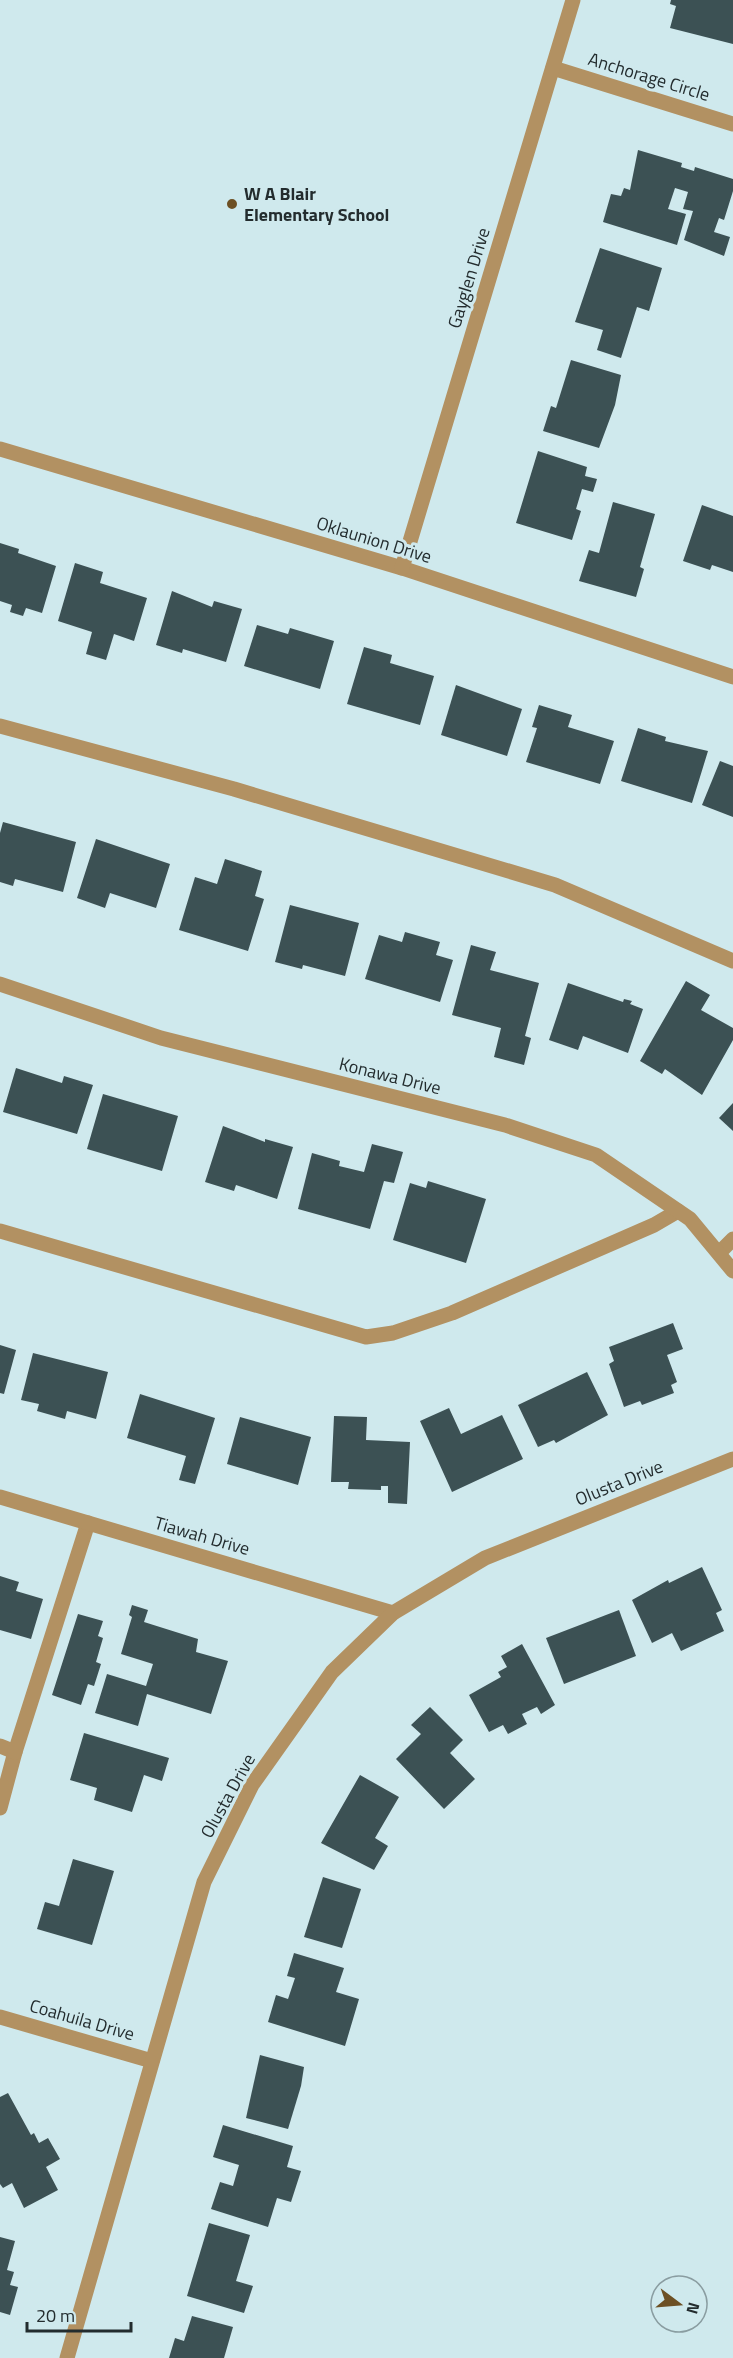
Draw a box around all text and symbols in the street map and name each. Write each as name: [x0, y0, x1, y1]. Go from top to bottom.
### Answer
street label: Anchorage Circle: [585, 45, 713, 108]
place label: W A Blair Elementary School: [244, 180, 389, 228]
marker: W A Blair Elementary School: [225, 197, 239, 211]
street label: Gayglen Drive: [440, 224, 497, 332]
street label: Oklaunion Drive: [313, 509, 435, 570]
street label: Konawa Drive: [336, 1050, 444, 1101]
street label: Olusta Drive: [571, 1453, 667, 1512]
street label: Tiawah Drive: [151, 1509, 253, 1562]
street label: Olusta Drive: [193, 1749, 262, 1843]
street label: Coahuila Drive: [27, 1992, 138, 2047]
north arrow: [649, 2274, 709, 2334]
scale bar: [27, 2295, 130, 2333]
text: N: [680, 2299, 706, 2317]
text: 20 m: [36, 2302, 75, 2329]

